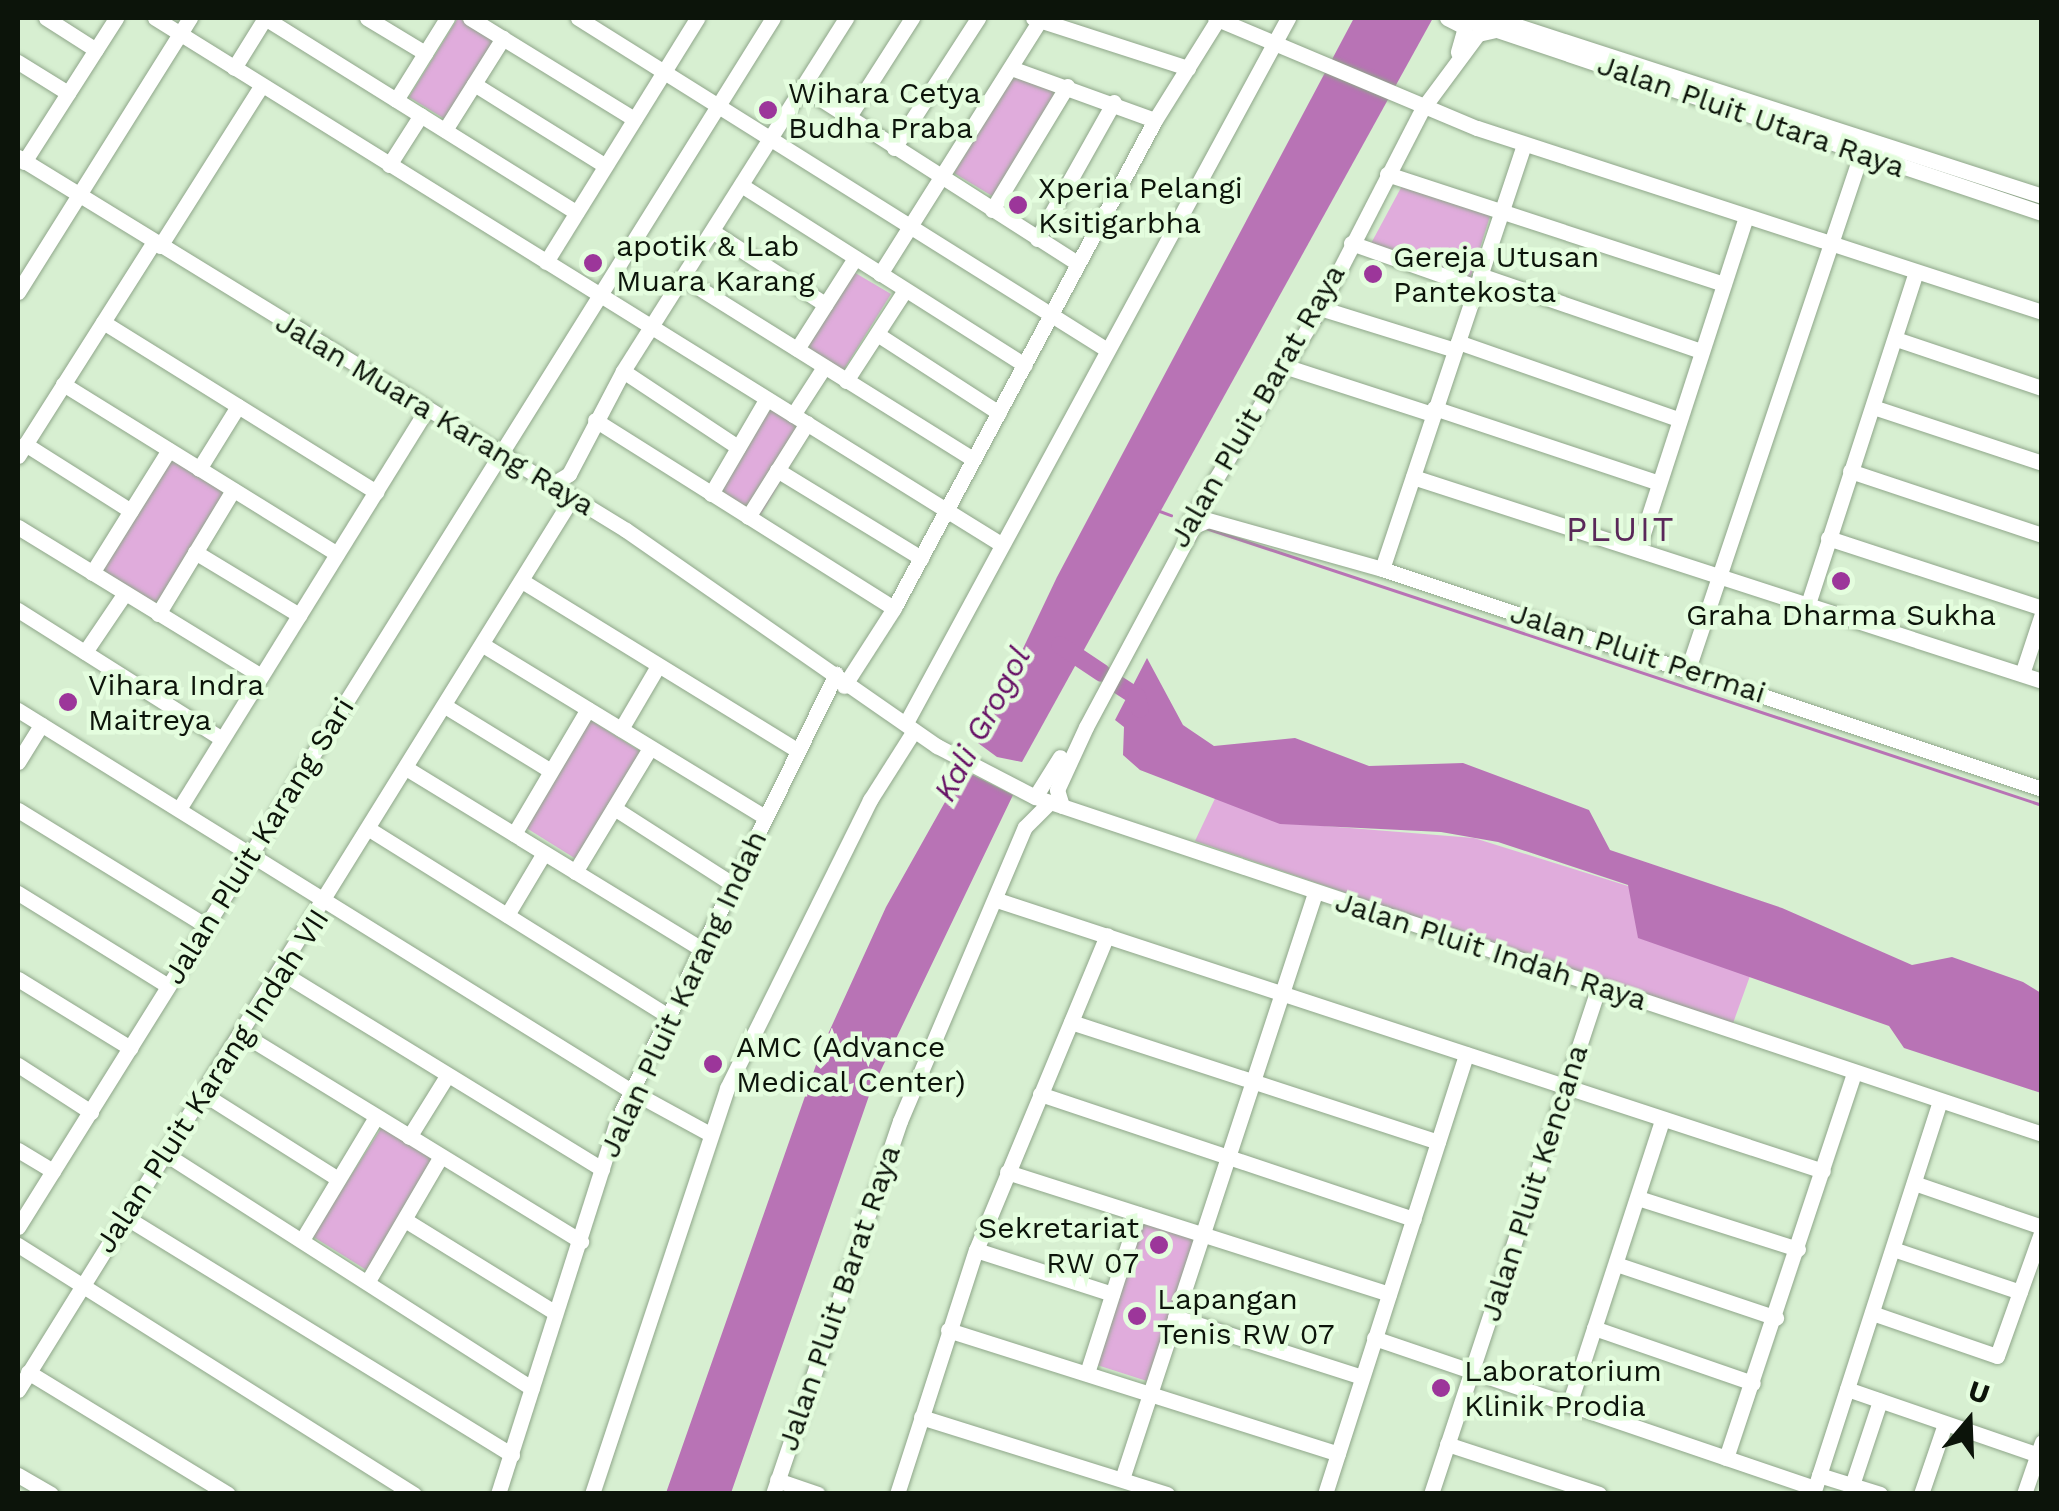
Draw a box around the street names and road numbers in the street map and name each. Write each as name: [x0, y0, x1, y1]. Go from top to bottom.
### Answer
street label: Jalan Pluit Utara Raya: [1592, 46, 1910, 186]
street label: Jalan Pluit Barat Raya: [1161, 258, 1353, 554]
street label: Jalan Muara Karang Raya: [269, 304, 601, 524]
street label: Jalan Pluit Permai: [1506, 595, 1770, 711]
street label: Jalan Pluit Karang Sari: [156, 691, 362, 991]
street label: Jalan Pluit Karang Indah: [591, 825, 775, 1163]
street label: Jalan Pluit Indah Raya: [1331, 884, 1651, 1018]
street label: Jalan Pluit Karang Indah VII: [87, 902, 337, 1260]
street label: Jalan Pluit Kencana: [1472, 1040, 1596, 1326]
street label: Jalan Pluit Barat Raya: [770, 1140, 908, 1456]

